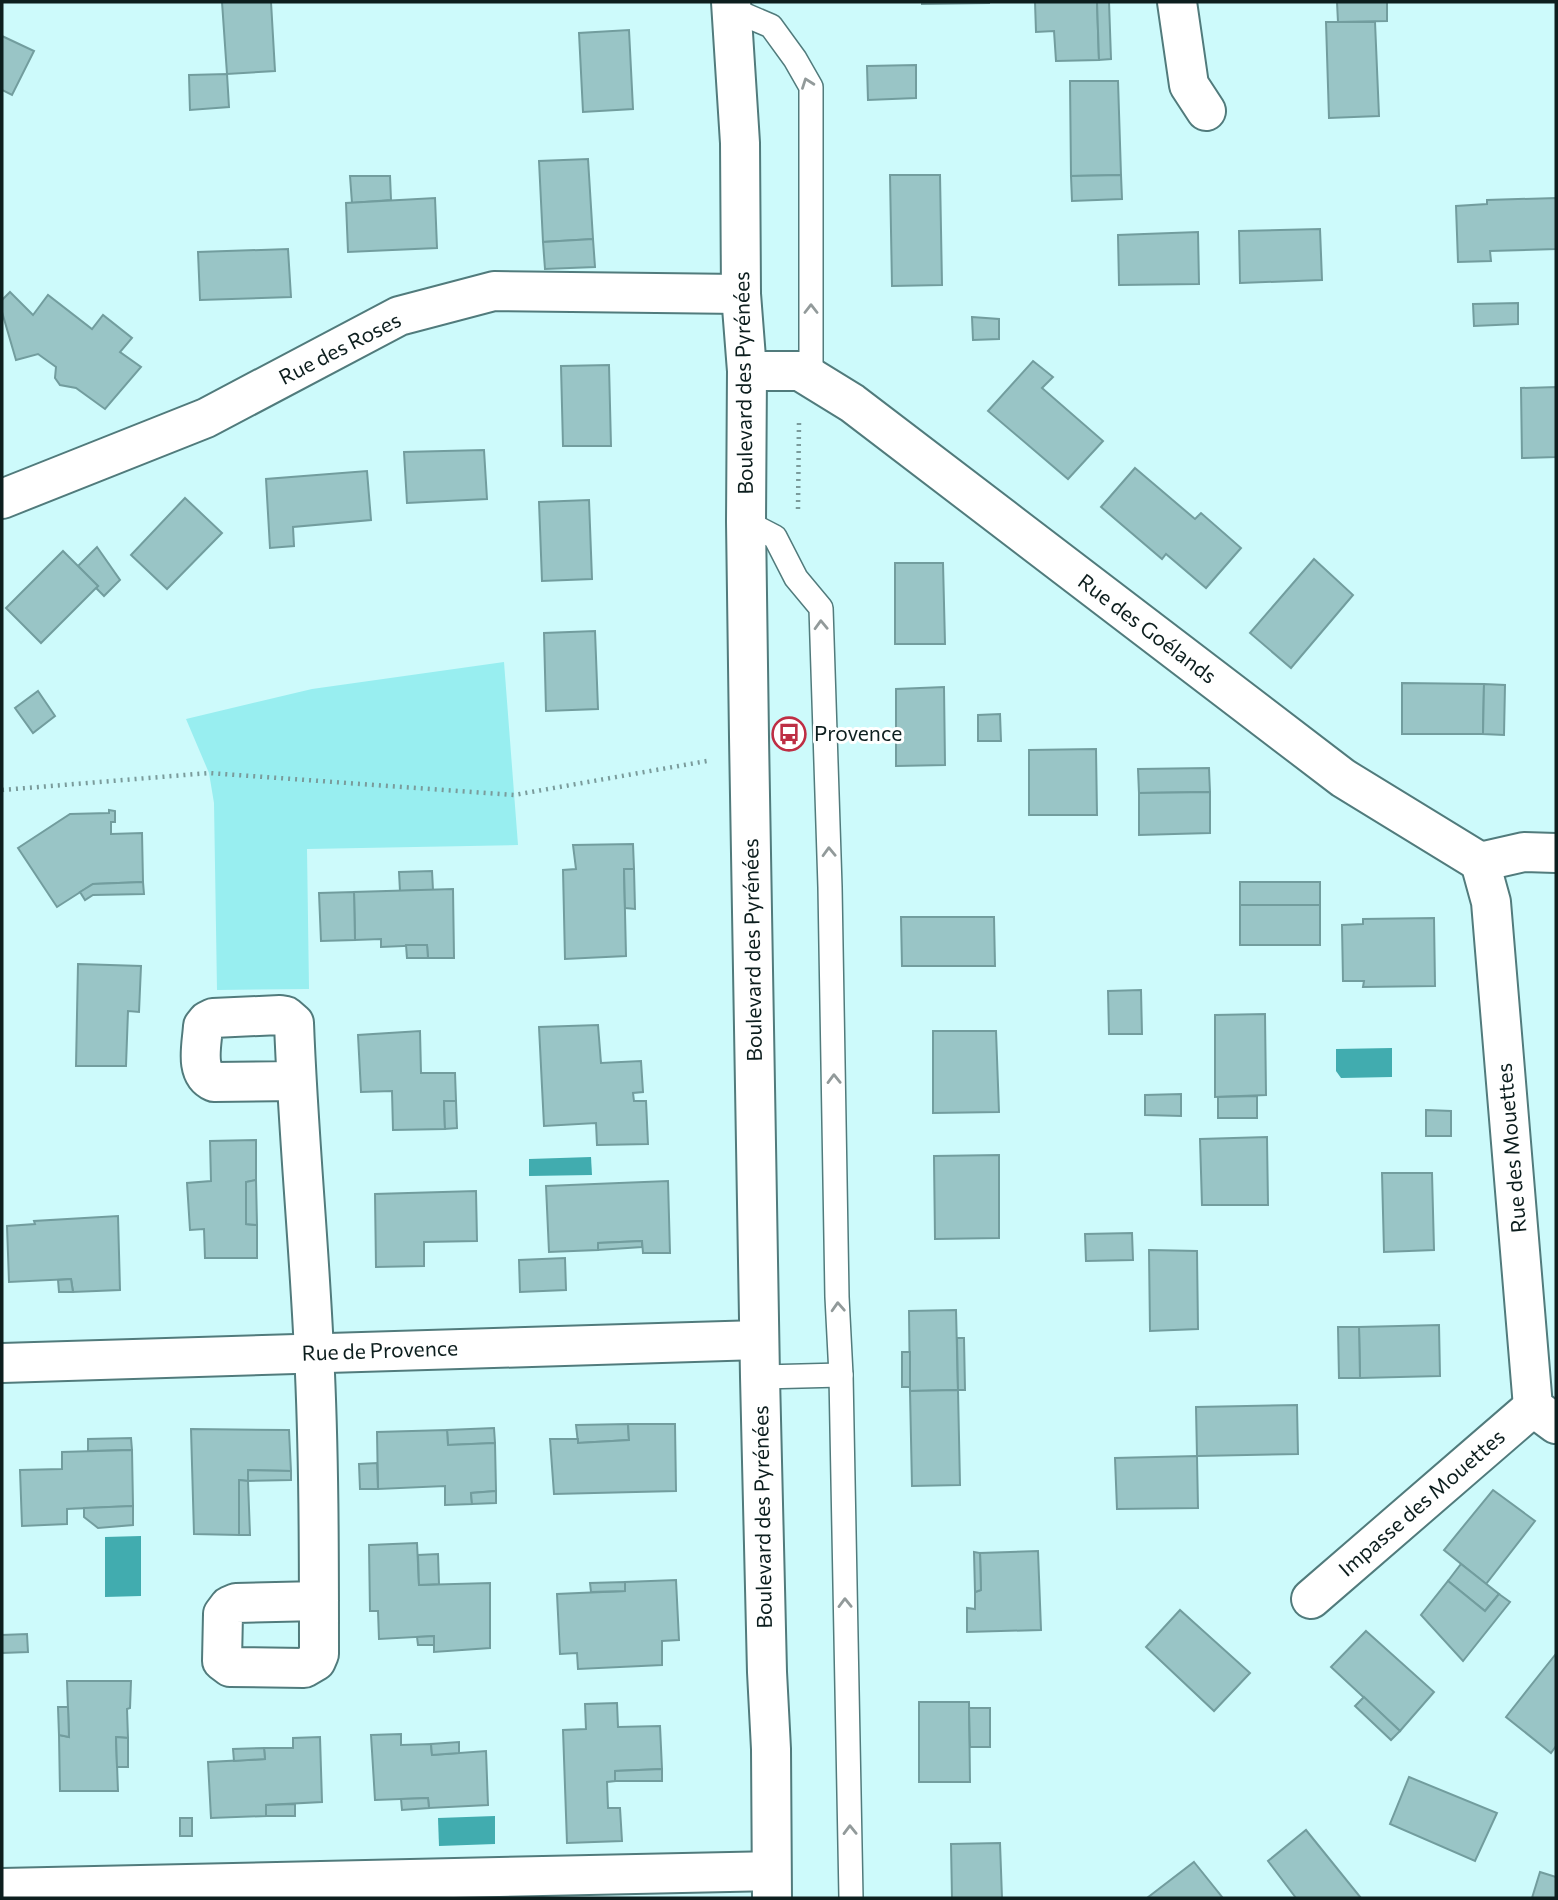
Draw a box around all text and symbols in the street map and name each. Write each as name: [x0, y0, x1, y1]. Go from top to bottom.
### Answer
one-way arrow: [801, 77, 815, 90]
street label: Boulevard des Pyrénées: [728, 271, 757, 495]
one-way arrow: [803, 304, 819, 314]
street label: Rue des Roses: [274, 306, 404, 389]
street label: Rue des Goélands: [1074, 568, 1222, 688]
one-way arrow: [814, 619, 829, 630]
bus stop icon: Provence: [770, 715, 808, 753]
place label: Provence: [814, 720, 902, 745]
street label: Boulevard des Pyrénées: [737, 838, 766, 1062]
one-way arrow: [822, 846, 837, 857]
street label: Rue des Mouettes: [1491, 1062, 1530, 1234]
one-way arrow: [826, 1074, 841, 1085]
one-way arrow: [830, 1301, 845, 1312]
street label: Rue de Provence: [301, 1334, 459, 1365]
street label: Boulevard des Pyrénées: [747, 1405, 776, 1629]
street label: Impasse des Mouettes: [1333, 1423, 1509, 1581]
one-way arrow: [838, 1597, 853, 1608]
one-way arrow: [842, 1824, 858, 1835]

